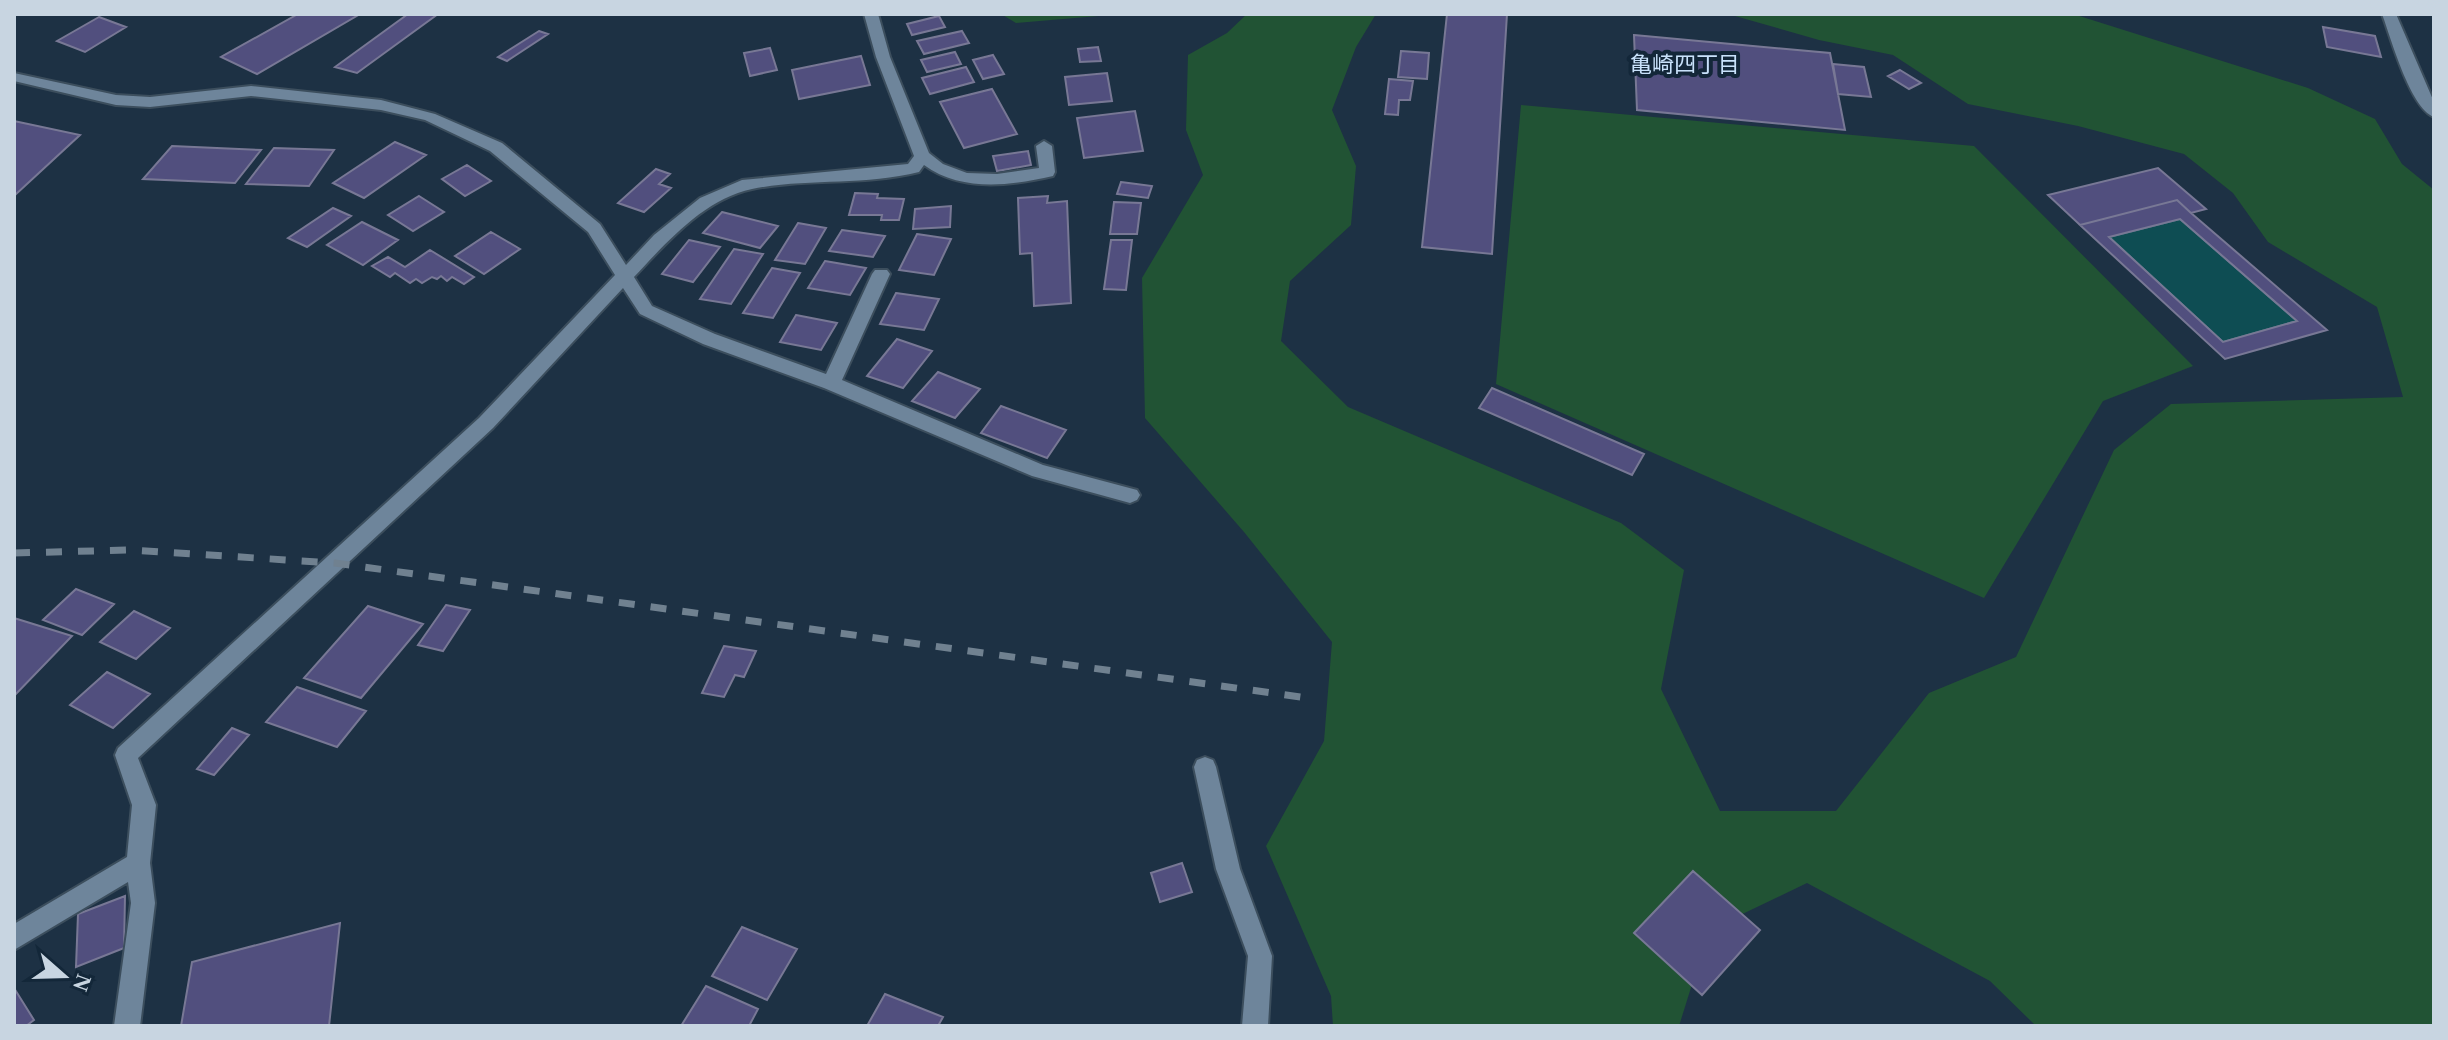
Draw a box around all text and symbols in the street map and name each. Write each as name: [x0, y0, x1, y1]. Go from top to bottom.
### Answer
district label: 亀崎四丁目: [1630, 52, 1740, 77]
north arrow: [24, 936, 104, 1016]
text: N: [68, 971, 97, 995]

